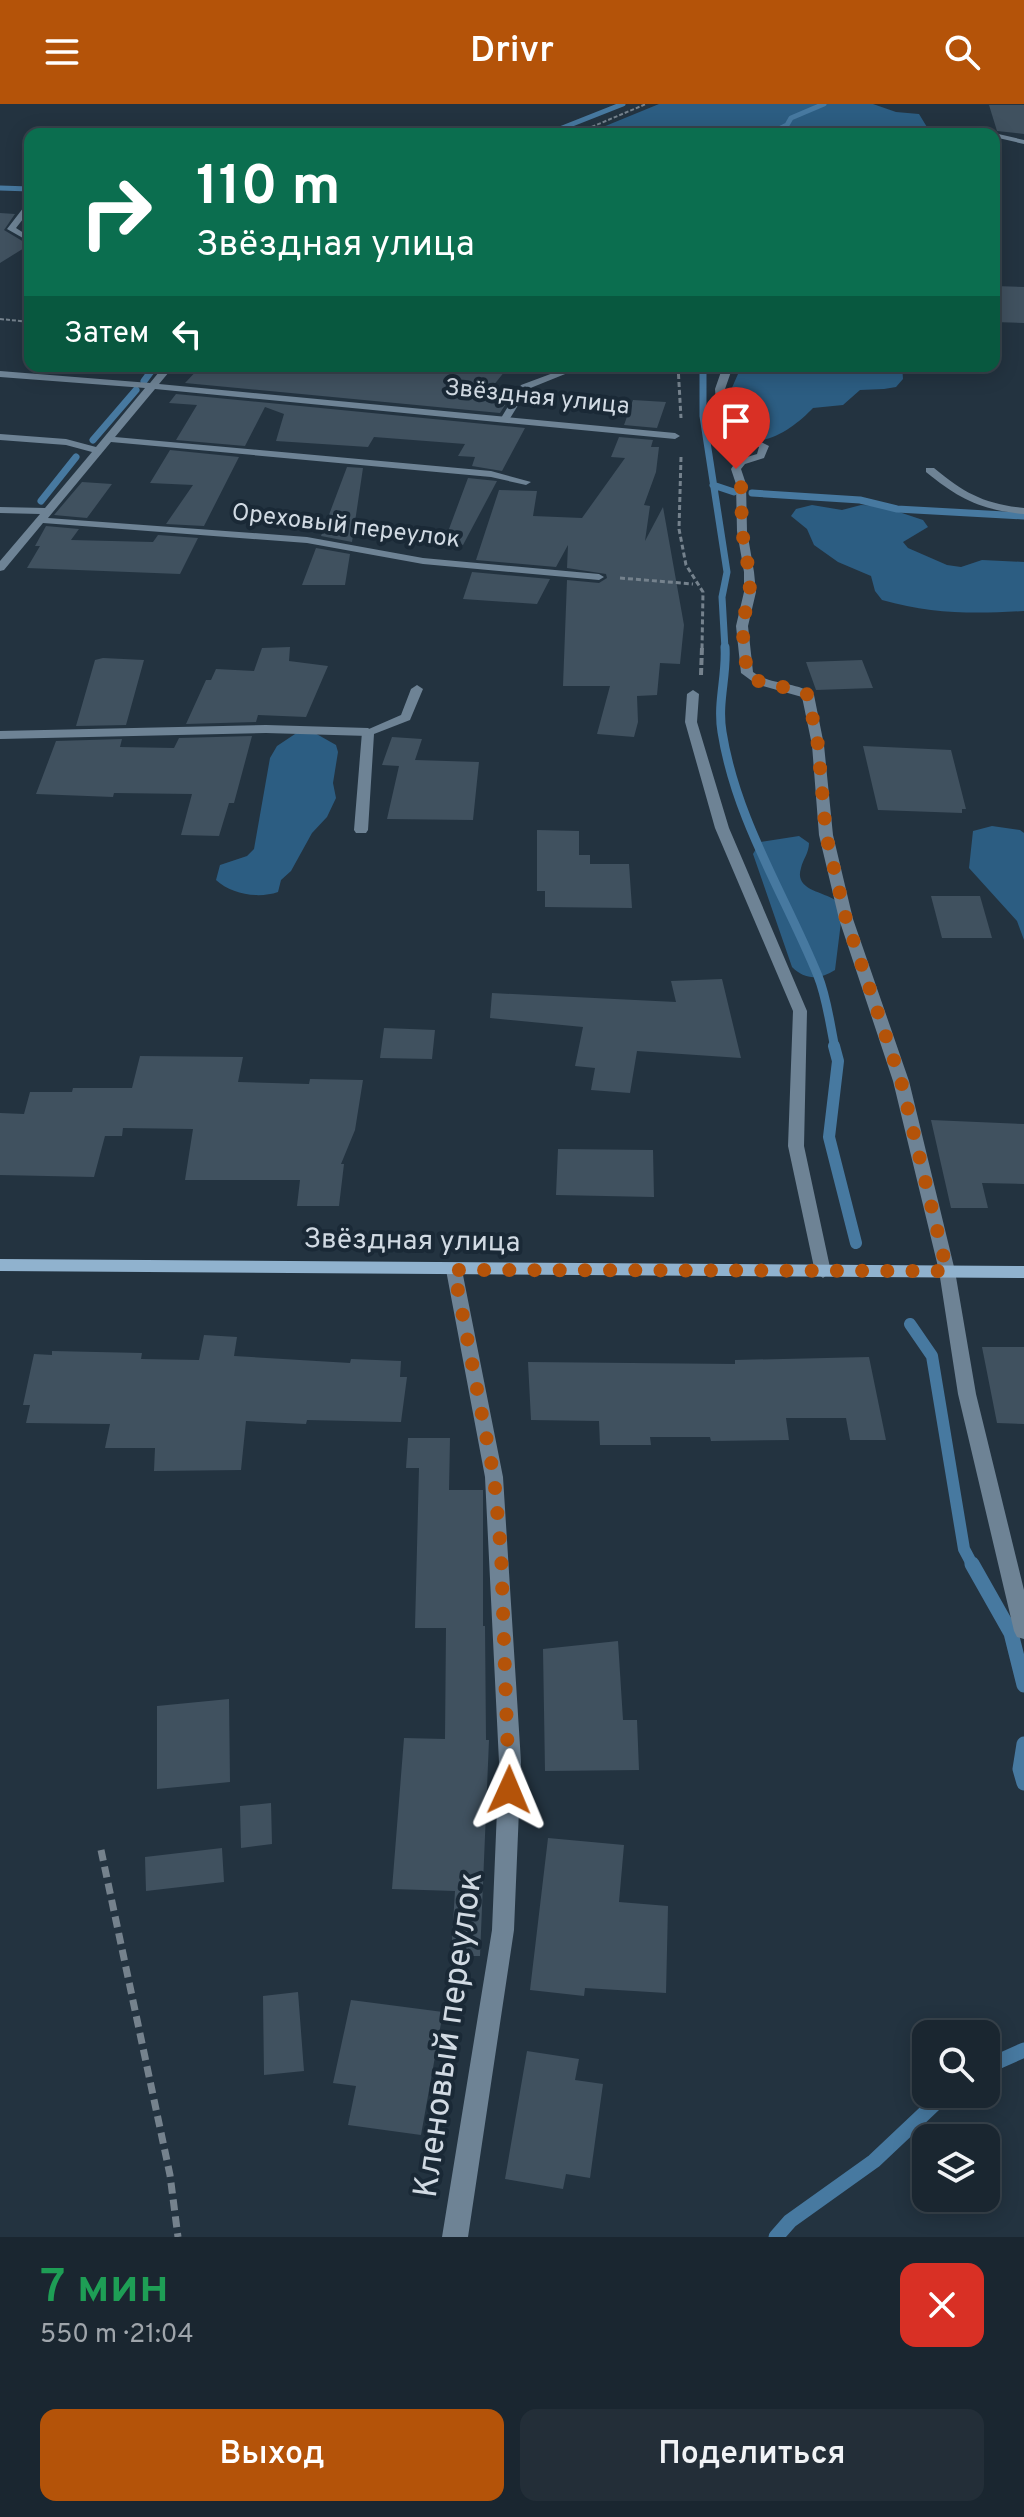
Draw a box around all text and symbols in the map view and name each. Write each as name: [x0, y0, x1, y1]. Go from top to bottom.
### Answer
text: Drivr: [470, 29, 554, 75]
icon: menu: [40, 30, 84, 74]
icon: search: [940, 30, 984, 74]
text: 110 m: [196, 154, 341, 224]
icon: right: [64, 160, 168, 264]
text: Звёздная улица: [196, 223, 475, 269]
icon: left: [165, 312, 209, 356]
text: Затем: [64, 316, 149, 353]
street label: Звёздная улица: [443, 373, 631, 423]
pin: [702, 387, 770, 469]
icon: arrive: [714, 399, 758, 443]
street label: Ореховый переулок: [230, 498, 462, 556]
street label: Звёздная улица: [303, 1222, 521, 1262]
position arrow: [467, 1748, 551, 1832]
street label: Кленовый переулок: [406, 1869, 494, 2201]
map controls: [912, 2020, 1000, 2212]
button: search: [912, 2020, 1000, 2108]
button: layers: [912, 2124, 1000, 2212]
text: 7 мин: [40, 2259, 169, 2319]
button: close: [900, 2263, 984, 2347]
text: 550 m · 21:04: [40, 2319, 194, 2352]
button: Выход: [40, 2409, 504, 2501]
button: Поделиться: [520, 2409, 984, 2501]

